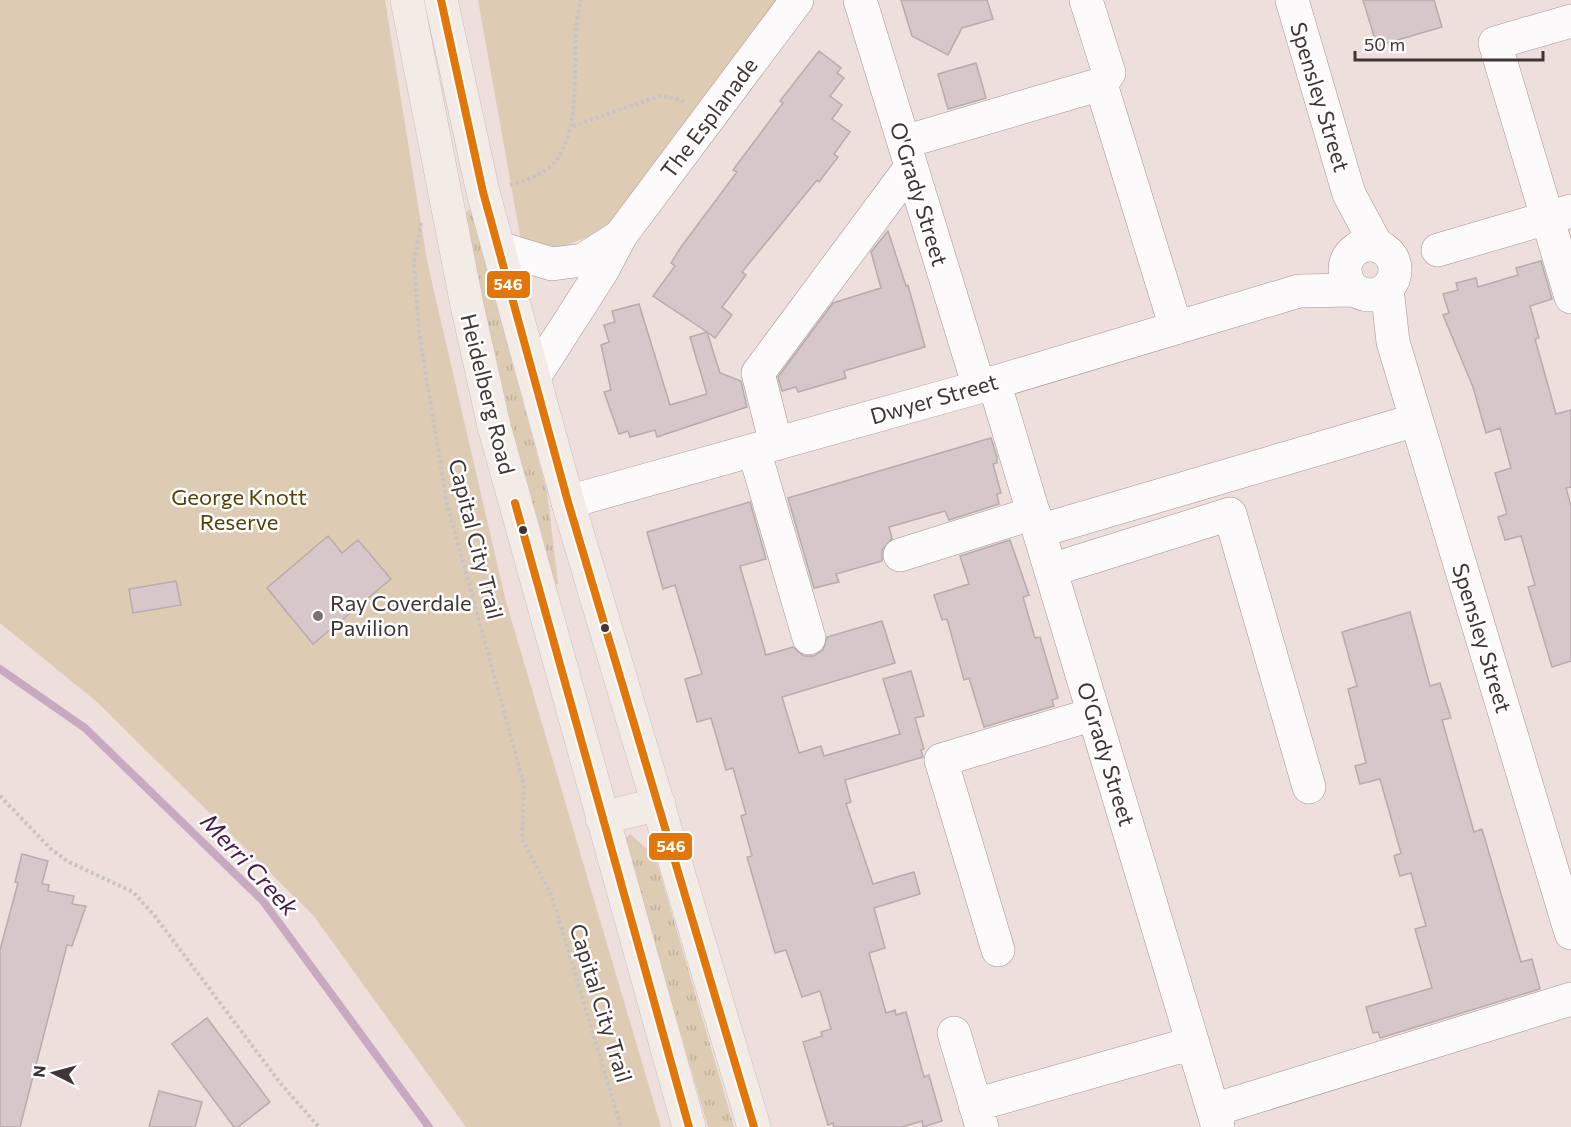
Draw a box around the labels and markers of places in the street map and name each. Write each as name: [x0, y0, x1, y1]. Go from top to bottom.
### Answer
unlabelled marker: [517, 524, 529, 536]
place label: Ray Coverdale Pavilion: [330, 589, 472, 641]
marker: Ray Coverdale Pavilion: [311, 609, 325, 623]
unlabelled marker: [599, 622, 611, 634]

